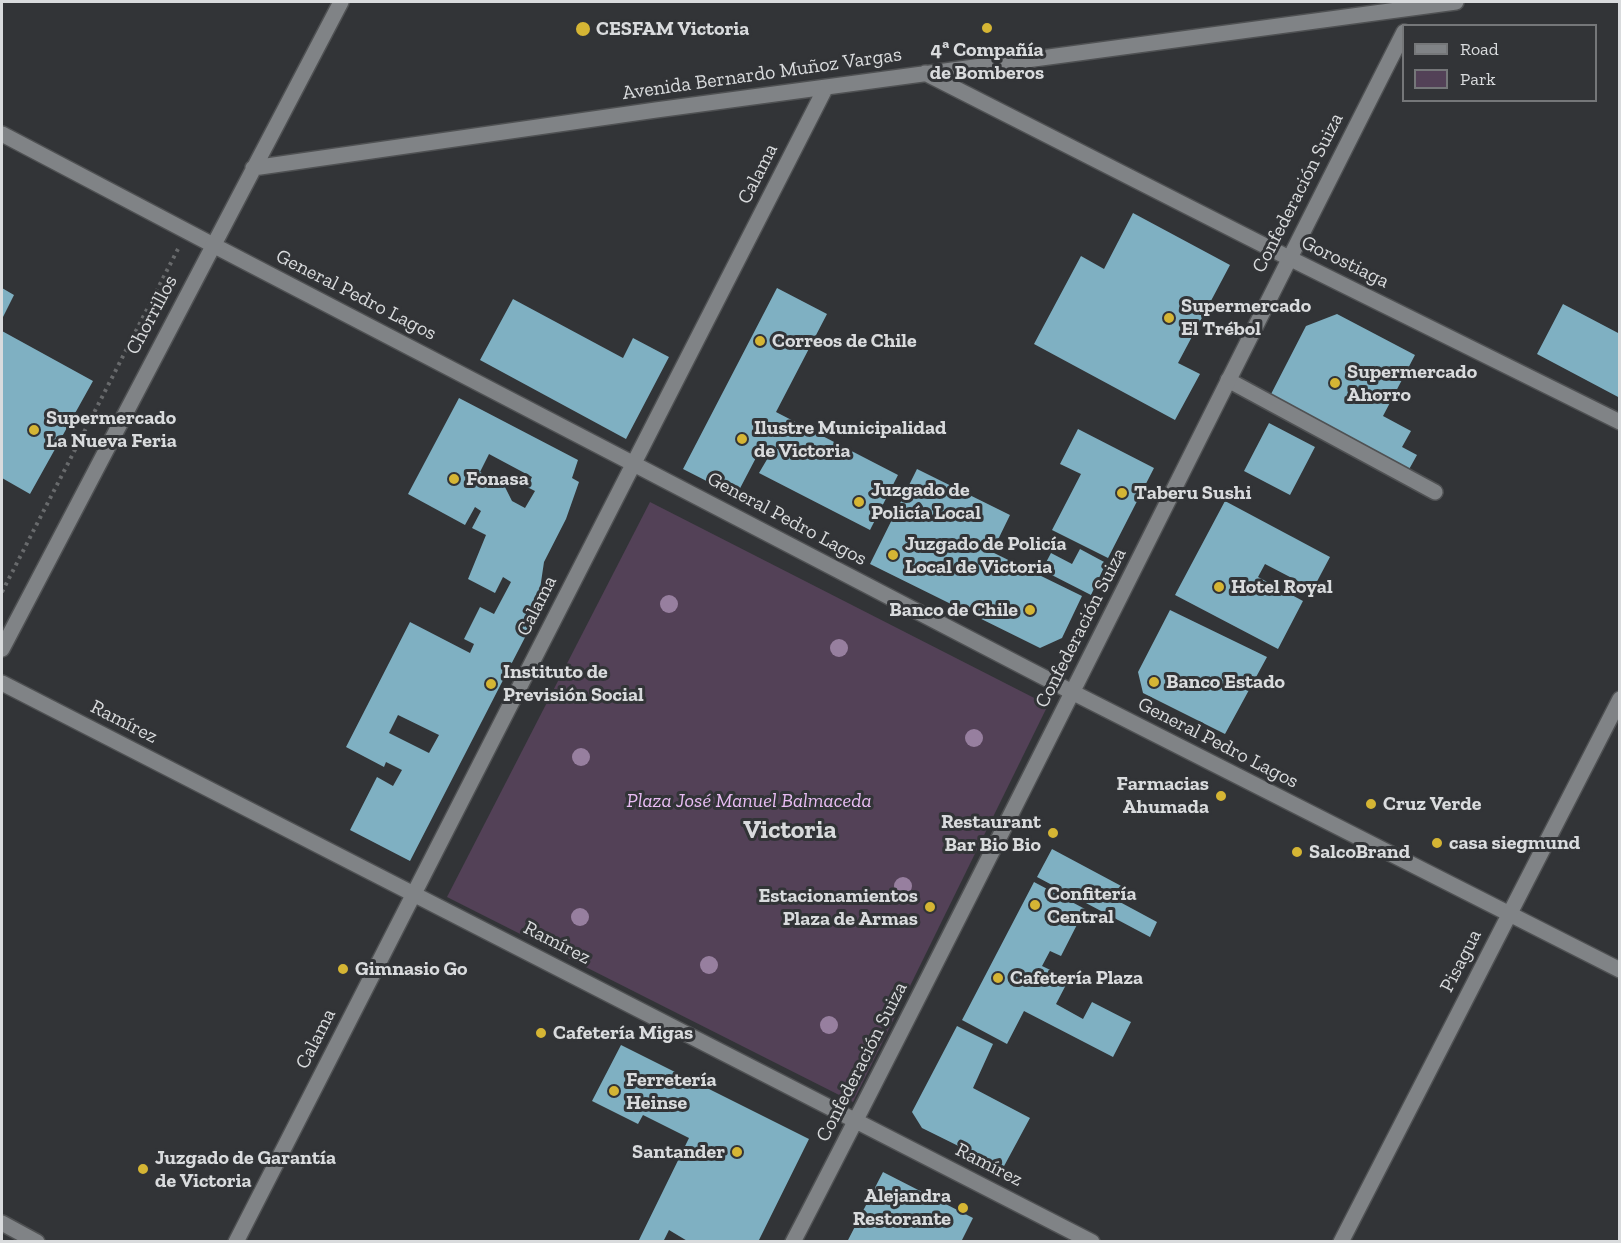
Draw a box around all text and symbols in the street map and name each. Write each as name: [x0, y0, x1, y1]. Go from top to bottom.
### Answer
place label: CESFAM Victoria: [596, 17, 749, 41]
marker: CESFAM Victoria: [574, 20, 592, 38]
marker: 4ª Compañía de Bomberos: [980, 21, 994, 35]
legend: [1402, 24, 1597, 102]
place label: 4ª Compañía de Bomberos: [930, 38, 1044, 85]
text: Road: [1460, 38, 1499, 60]
street label: Avenida Bernardo Muñoz Vargas: [621, 43, 903, 105]
text: Park: [1460, 68, 1496, 90]
street label: Confederación Suiza: [1247, 109, 1349, 277]
street label: Calama: [733, 140, 783, 208]
street label: Gorostiaga: [1297, 230, 1393, 294]
street label: General Pedro Lagos: [272, 244, 440, 346]
street label: Chorrillos: [121, 271, 183, 359]
place label: Supermercado El Trébol: [1181, 294, 1311, 341]
marker: Supermercado El Trébol: [1162, 311, 1176, 325]
place label: Correos de Chile: [772, 329, 917, 353]
marker: Correos de Chile: [753, 334, 767, 348]
place label: Supermercado Ahorro: [1347, 360, 1477, 407]
marker: Supermercado Ahorro: [1328, 376, 1342, 390]
place label: Supermercado La Nueva Feria: [46, 406, 177, 453]
place label: Ilustre Municipalidad de Victoria: [754, 416, 946, 463]
marker: Supermercado La Nueva Feria: [27, 423, 41, 437]
marker: Ilustre Municipalidad de Victoria: [735, 432, 749, 446]
place label: Fonasa: [466, 467, 529, 491]
street label: General Pedro Lagos: [703, 467, 871, 571]
marker: Fonasa: [447, 472, 461, 486]
place label: Juzgado de Policía Local: [871, 478, 981, 525]
place label: Taberu Sushi: [1134, 481, 1251, 505]
marker: Taberu Sushi: [1115, 486, 1129, 500]
marker: Juzgado de Policía Local: [852, 495, 866, 509]
place label: Juzgado de Policía Local de Victoria: [905, 532, 1067, 579]
street label: Confederación Suiza: [1030, 544, 1132, 712]
marker: Juzgado de Policía Local de Victoria: [886, 548, 900, 562]
street label: Calama: [512, 572, 562, 640]
place label: Hotel Royal: [1231, 575, 1333, 599]
marker: Hotel Royal: [1212, 580, 1226, 594]
place label: Banco de Chile: [889, 598, 1018, 622]
marker: Banco de Chile: [1023, 603, 1037, 617]
place label: Instituto de Previsión Social: [503, 660, 644, 707]
place label: Banco Estado: [1166, 670, 1285, 694]
marker: Banco Estado: [1147, 675, 1161, 689]
marker: Instituto de Previsión Social: [484, 677, 498, 691]
street label: General Pedro Lagos: [1134, 692, 1302, 794]
street label: Ramírez: [87, 695, 161, 749]
place label: Farmacias Ahumada: [1117, 772, 1209, 819]
park label: Plaza José Manuel Balmaceda: [627, 789, 871, 813]
marker: Farmacias Ahumada: [1214, 789, 1228, 803]
place label: Cruz Verde: [1383, 792, 1481, 816]
marker: Cruz Verde: [1364, 797, 1378, 811]
place label: Restaurant Bar Bio Bio: [941, 810, 1041, 857]
district label: Victoria: [743, 815, 837, 847]
marker: Restaurant Bar Bio Bio: [1046, 826, 1060, 840]
place label: casa siegmund: [1449, 831, 1580, 855]
marker: casa siegmund: [1430, 836, 1444, 850]
place label: SalcoBrand: [1309, 840, 1410, 864]
marker: SalcoBrand: [1290, 845, 1304, 859]
place label: Confitería Central: [1047, 882, 1137, 929]
place label: Estacionamientos Plaza de Armas: [758, 884, 918, 931]
marker: Confitería Central: [1028, 898, 1042, 912]
marker: Estacionamientos Plaza de Armas: [923, 900, 937, 914]
street label: Ramírez: [520, 916, 594, 970]
street label: Pisagua: [1435, 926, 1487, 996]
place label: Gimnasio Go: [355, 957, 468, 981]
marker: Gimnasio Go: [336, 962, 350, 976]
place label: Cafetería Plaza: [1010, 966, 1143, 990]
marker: Cafetería Plaza: [991, 971, 1005, 985]
street label: Confederación Suiza: [811, 978, 913, 1146]
street label: Calama: [291, 1005, 341, 1073]
place label: Cafetería Migas: [553, 1021, 693, 1045]
marker: Cafetería Migas: [534, 1026, 548, 1040]
place label: Ferretería Heinse: [626, 1068, 717, 1115]
marker: Ferretería Heinse: [607, 1084, 621, 1098]
street label: Ramírez: [952, 1138, 1026, 1192]
place label: Santander: [632, 1140, 725, 1164]
marker: Santander: [730, 1145, 744, 1159]
place label: Juzgado de Garantía de Victoria: [155, 1146, 336, 1193]
marker: Juzgado de Garantía de Victoria: [136, 1162, 150, 1176]
place label: Alejandra Restorante: [853, 1184, 951, 1231]
marker: Alejandra Restorante: [956, 1201, 970, 1215]

